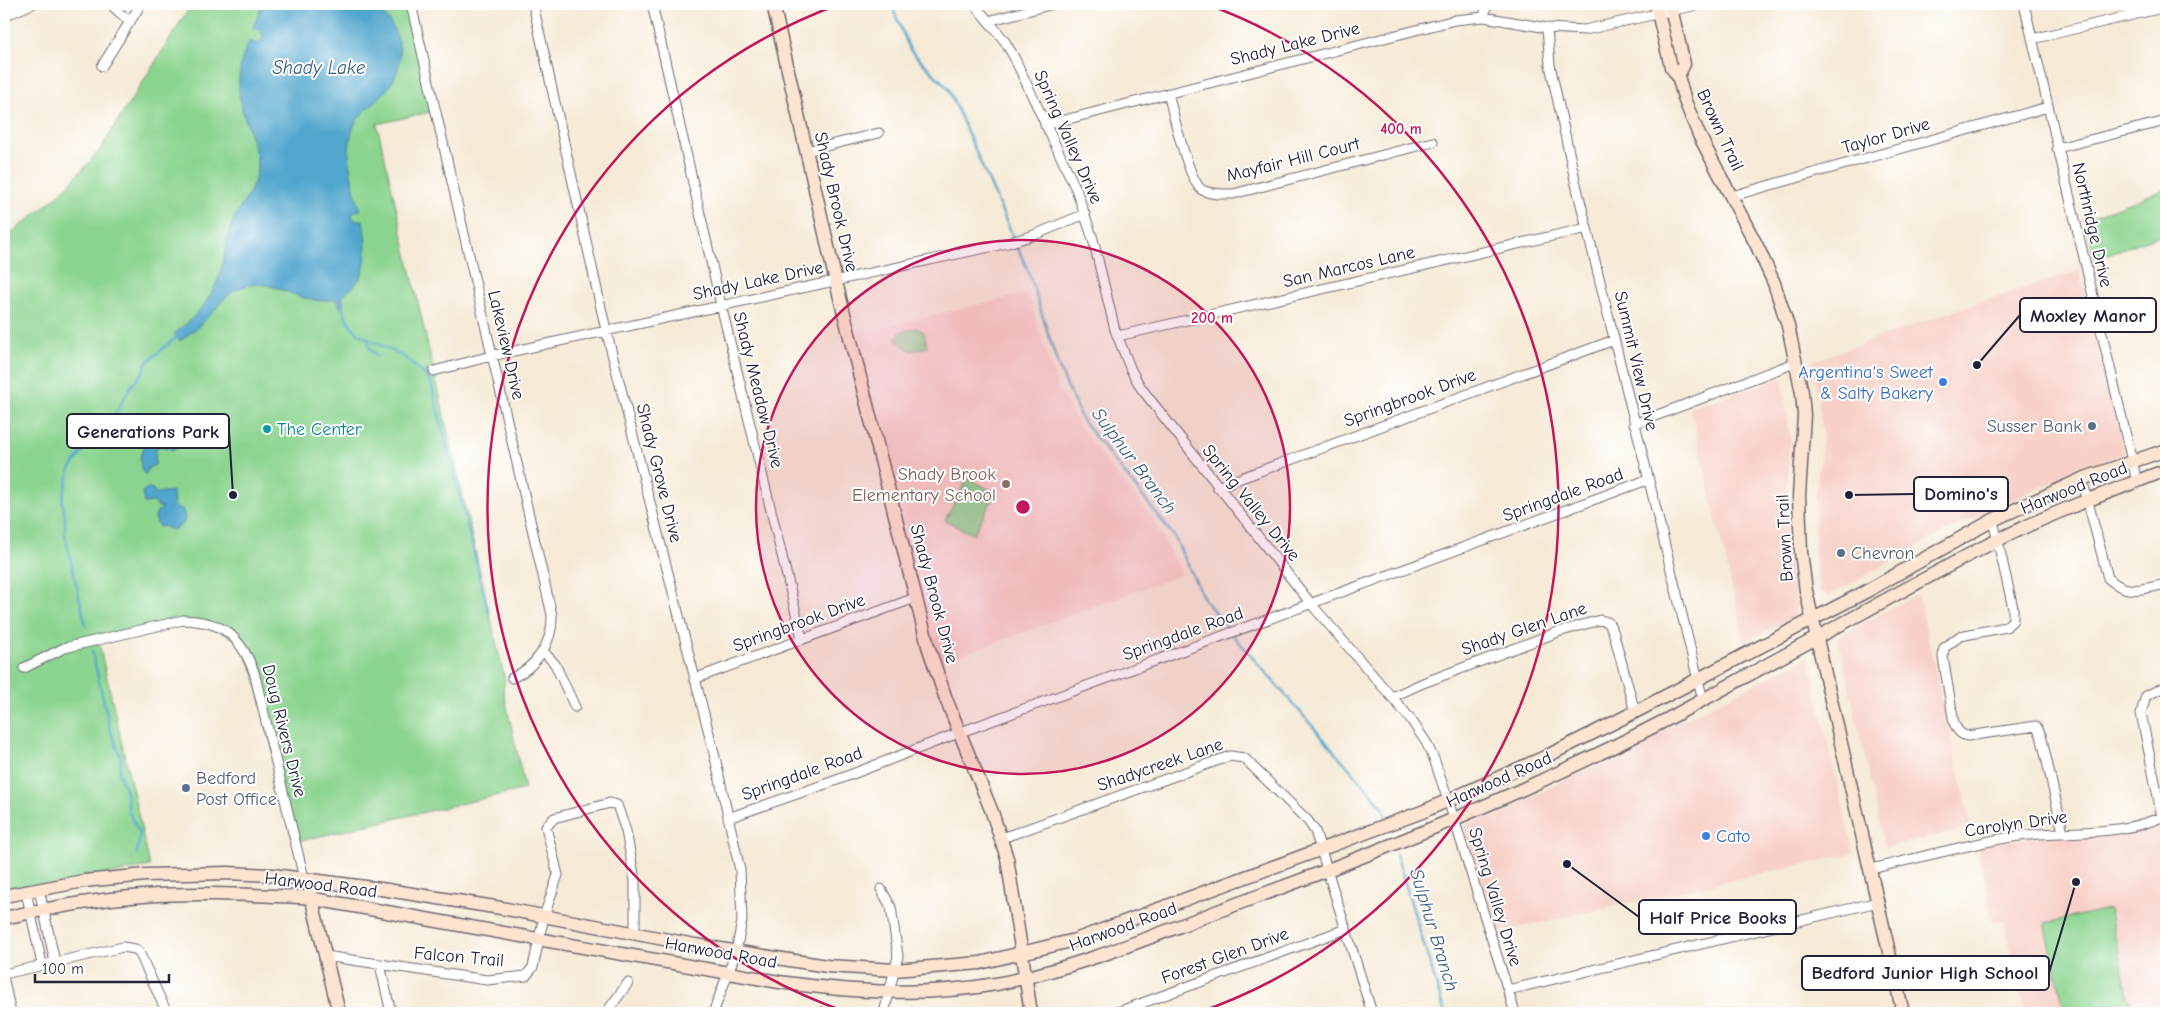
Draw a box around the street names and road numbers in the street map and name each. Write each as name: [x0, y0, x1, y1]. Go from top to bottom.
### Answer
street label: Shady Lake Drive: [1228, 18, 1362, 70]
street label: Spring Valley Drive: [1029, 67, 1107, 207]
street label: Brown Trail: [1692, 86, 1748, 174]
street label: Taylor Drive: [1840, 113, 1932, 159]
street label: Shady Brook Drive: [810, 130, 862, 274]
street label: Mayfair Hill Court: [1224, 133, 1363, 187]
street label: Northridge Drive: [2067, 161, 2117, 289]
street label: San Marcos Lane: [1281, 242, 1417, 292]
street label: Shady Lake Drive: [691, 257, 825, 305]
street label: Lakeview Drive: [483, 288, 529, 402]
street label: Summit View Drive: [1610, 289, 1662, 433]
street label: Shady Meadow Drive: [728, 310, 788, 470]
street label: Springbrook Drive: [1341, 364, 1479, 432]
street label: Shady Grove Drive: [632, 401, 686, 545]
street label: Spring Valley Drive: [1198, 440, 1304, 566]
street label: Harwood Road: [2018, 457, 2130, 519]
street label: Springdale Road: [1500, 463, 1626, 527]
street label: Brown Trail: [1772, 494, 1798, 582]
street label: Shady Brook Drive: [905, 522, 963, 666]
street label: Springbrook Drive: [730, 589, 868, 657]
street label: Shady Glen Lane: [1459, 598, 1589, 660]
street label: Springdale Road: [1120, 602, 1246, 666]
street label: Doug Rivers Drive: [257, 662, 311, 800]
street label: Shadycreek Lane: [1094, 734, 1226, 796]
street label: Springdale Road: [739, 742, 865, 806]
street label: Harwood Road: [1443, 747, 1555, 813]
street label: Carolyn Drive: [1963, 806, 2069, 842]
street label: Spring Valley Drive: [1464, 825, 1526, 969]
street label: Harwood Road: [263, 868, 379, 902]
street label: Harwood Road: [1066, 898, 1180, 956]
street label: Forest Glen Drive: [1158, 923, 1292, 989]
street label: Harwood Road: [663, 933, 779, 973]
street label: Falcon Trail: [413, 943, 505, 971]

